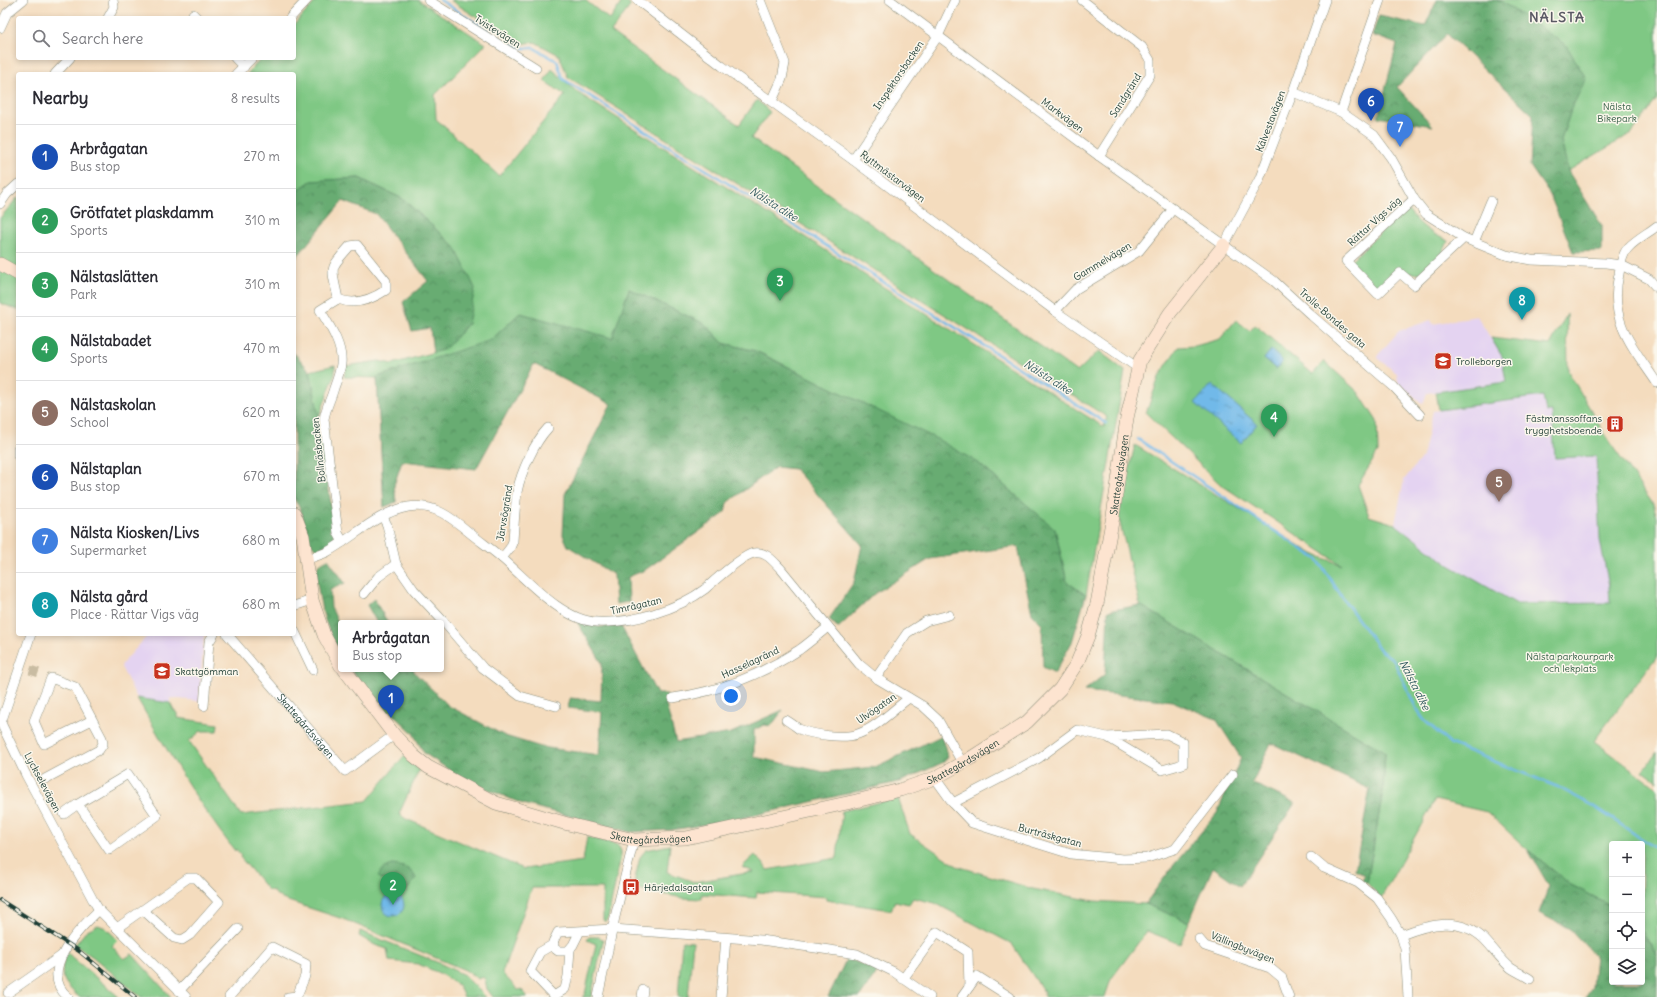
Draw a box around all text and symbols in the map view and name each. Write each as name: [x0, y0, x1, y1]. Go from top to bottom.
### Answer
district label: NÄLSTA: [1529, 8, 1585, 26]
street label: Tvistevägen: [472, 12, 523, 51]
search box: [16, 16, 296, 60]
icon: search: [30, 27, 52, 49]
text: Search here: [62, 29, 143, 48]
street label: Inspektorsbacken: [870, 38, 927, 112]
street label: Sandgränd: [1107, 71, 1144, 120]
text: Nearby: [32, 87, 88, 109]
street label: Kälvestavägen: [1253, 88, 1288, 154]
pin: 6: [1358, 88, 1384, 121]
text: 8 results: [231, 90, 280, 107]
street label: Markvägen: [1039, 95, 1087, 136]
park label: Nälsta Bikepark: [1597, 100, 1637, 125]
pin: 7: [1387, 114, 1413, 147]
text: Arbrågatan: [70, 139, 148, 158]
text: 1: [42, 148, 48, 165]
text: 270 m: [243, 148, 280, 165]
street label: Ryttmästarvägen: [858, 148, 928, 205]
text: Bus stop: [70, 158, 120, 175]
water label: Nälsta dike: [747, 184, 802, 225]
street label: Rättar Vigs väg: [1345, 194, 1404, 249]
text: Grötfatet plaskdamm: [70, 203, 214, 222]
text: 2: [41, 212, 49, 229]
text: 310 m: [245, 212, 280, 229]
text: Sports: [70, 222, 108, 239]
street label: Gammelvägen: [1071, 239, 1134, 284]
text: Nälstaslätten: [70, 267, 158, 286]
pin: 3: [767, 268, 793, 301]
text: 3: [41, 276, 49, 293]
text: 310 m: [245, 276, 280, 293]
text: Park: [70, 286, 97, 303]
street label: Trolle-Bondes gata: [1296, 286, 1369, 351]
pin: 8: [1509, 287, 1535, 320]
text: Nälstabadet: [70, 331, 151, 350]
text: 4: [41, 340, 49, 357]
text: 470 m: [243, 340, 280, 357]
text: Sports: [70, 350, 108, 367]
school or university icon: Trolleborgen: [1433, 351, 1453, 371]
place label: Trolleborgen: [1456, 355, 1512, 368]
water label: Nälsta dike: [1021, 357, 1076, 398]
text: Nälstaskolan: [70, 395, 156, 414]
text: 5: [41, 404, 49, 421]
text: 620 m: [242, 404, 280, 421]
pin: 4: [1261, 404, 1287, 437]
place label: Fästmanssoffans trygghetsboende: [1525, 412, 1602, 437]
text: School: [70, 414, 109, 431]
building icon: Fästmanssoffans trygghetsboende: [1605, 414, 1625, 434]
street label: Bollnäsbacken: [309, 417, 328, 483]
street label: Skattegårdsvägen: [1107, 433, 1132, 516]
text: Nälstaplan: [70, 459, 142, 478]
text: 6: [41, 468, 49, 485]
text: 670 m: [243, 468, 280, 485]
pin: 5: [1486, 469, 1512, 502]
text: Bus stop: [70, 478, 120, 495]
street label: Järvsögränd: [494, 484, 515, 542]
text: Nälsta Kiosken/Livs: [70, 523, 199, 542]
text: 7: [42, 532, 48, 549]
text: 680 m: [242, 532, 280, 549]
text: Supermarket: [70, 542, 147, 559]
text: Nälsta gård: [70, 587, 148, 606]
street label: Timrågatan: [609, 593, 663, 618]
text: 8: [41, 596, 49, 613]
text: 680 m: [242, 596, 280, 613]
text: Place · Rättar Vigs väg: [70, 606, 199, 623]
popup: [338, 620, 444, 672]
text: Arbrågatan: [352, 628, 430, 647]
street label: Hasselagränd: [719, 643, 781, 681]
text: Bus stop: [352, 647, 402, 664]
park label: Nälsta parkourpark och lekplats: [1526, 650, 1614, 675]
water label: Nälsta dike: [1396, 658, 1434, 713]
school or university icon: Skattgömman: [152, 661, 172, 681]
place label: Skattgömman: [175, 665, 238, 678]
pin: 1: [378, 685, 404, 718]
your location: [721, 686, 741, 706]
street label: Ulvögatan: [854, 690, 899, 727]
street label: Skattegårdsvägen: [274, 691, 337, 761]
street label: Skattegårdsvägen: [925, 736, 1002, 787]
street label: Lyckselevägen: [21, 750, 64, 815]
street label: Burträskgatan: [1017, 821, 1083, 850]
street label: Skattegårdsvägen: [609, 828, 693, 847]
map controls: [1609, 841, 1645, 985]
button: +: [1609, 841, 1645, 877]
pin: 2: [380, 872, 406, 905]
bus stop icon: Härjedalsgatan: [621, 877, 641, 897]
button: −: [1609, 877, 1645, 913]
place label: Härjedalsgatan: [644, 881, 713, 894]
button: locate: [1609, 913, 1645, 949]
street label: Vällingbyvägen: [1209, 929, 1277, 966]
button: layers: [1609, 949, 1645, 985]

